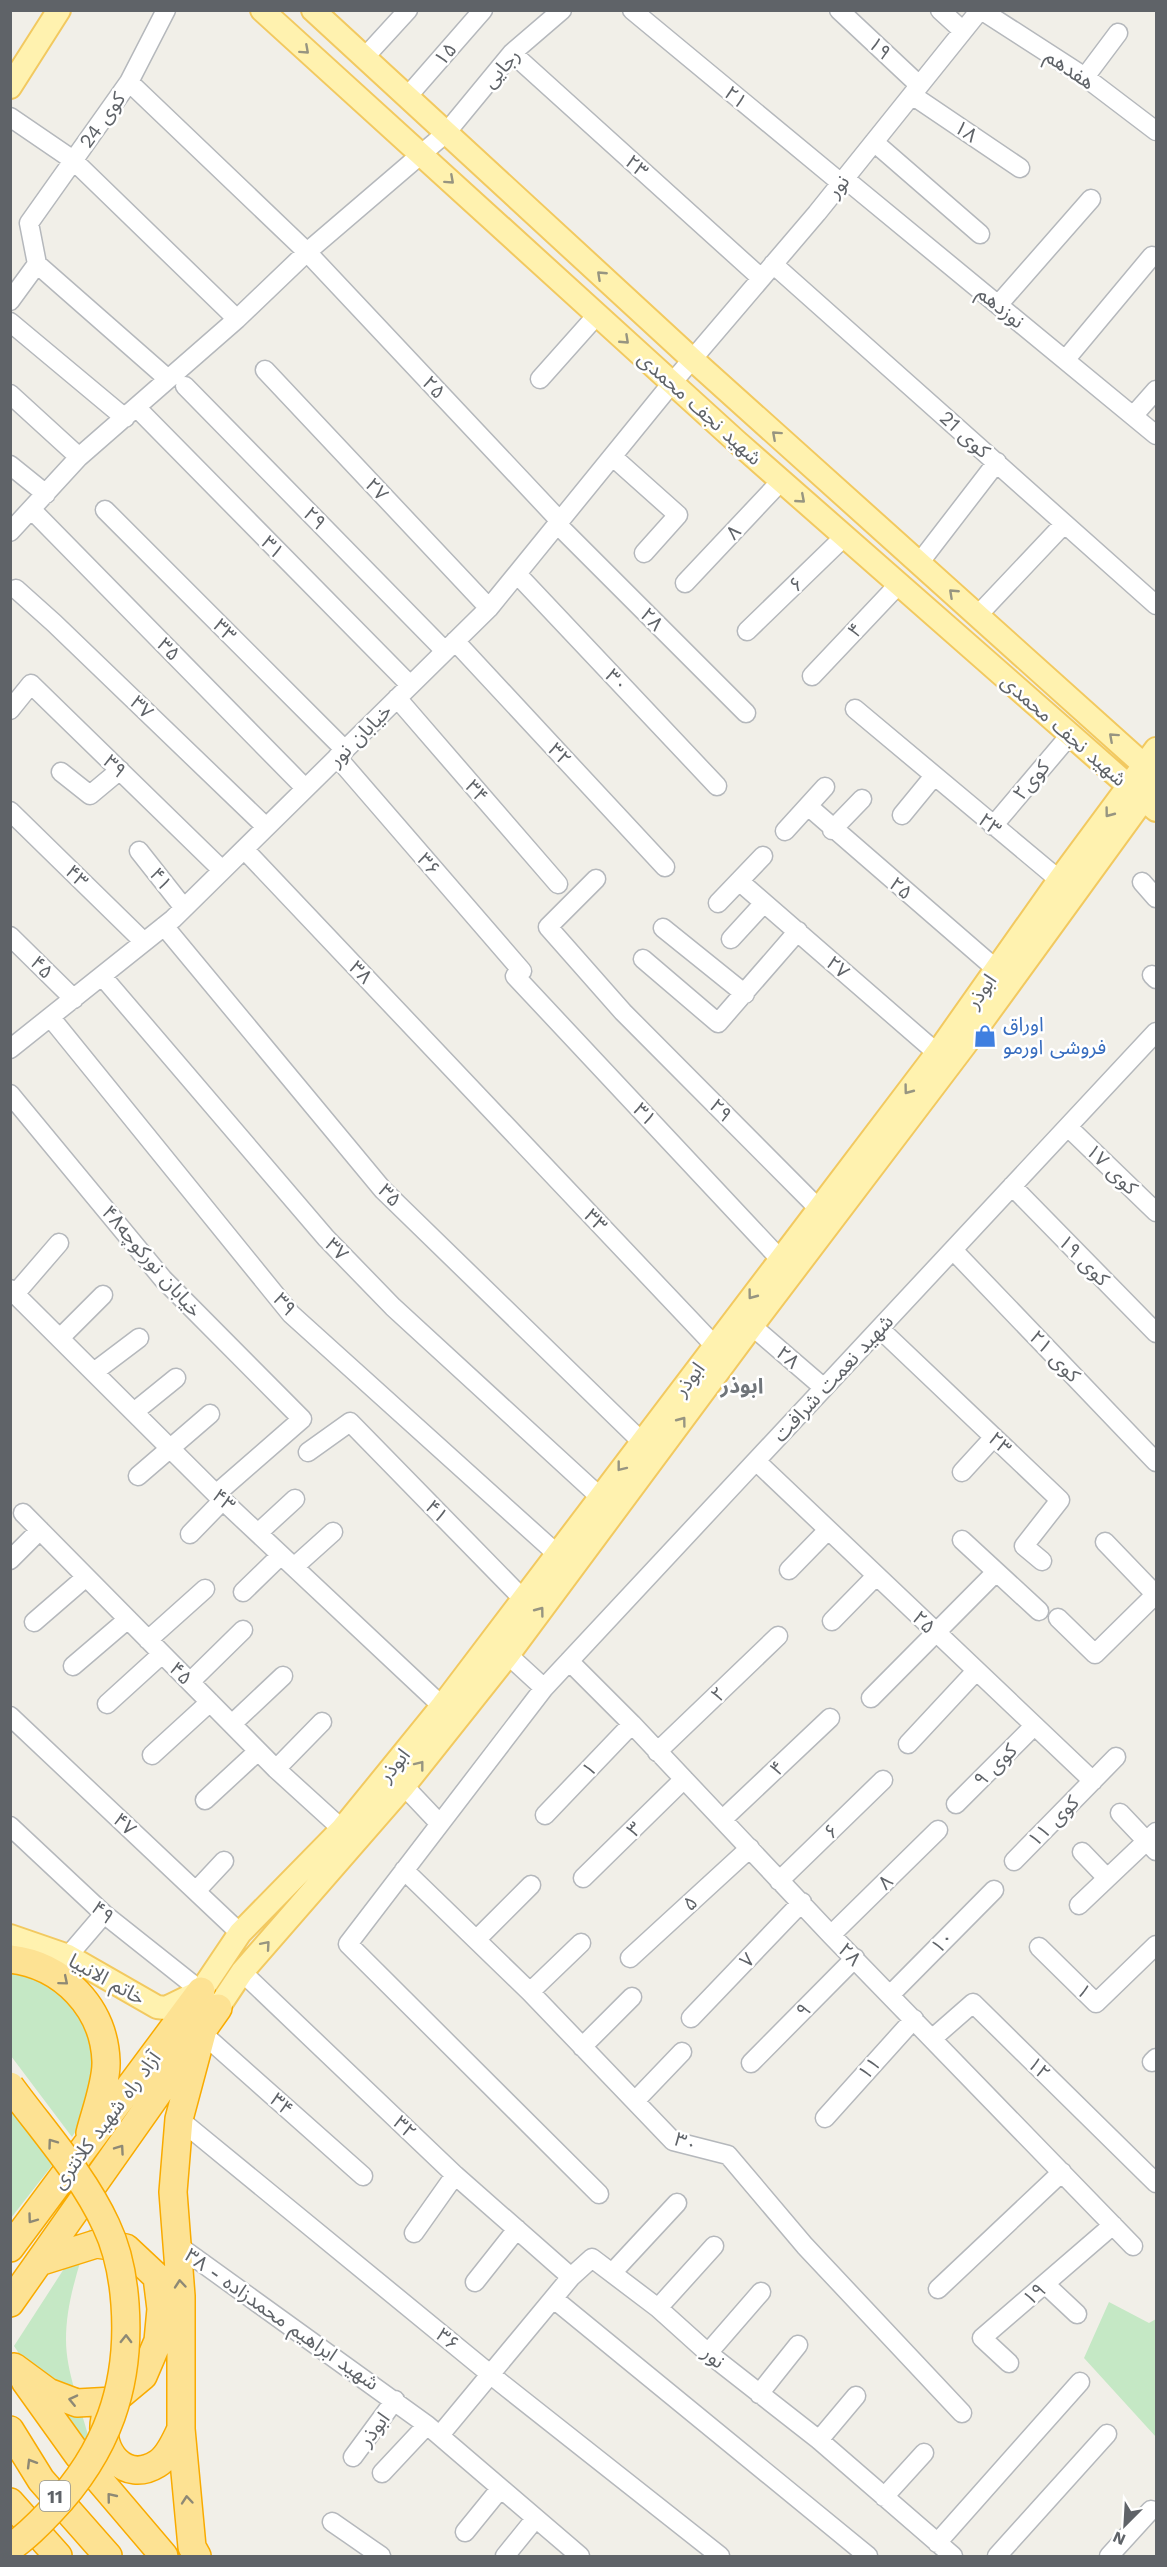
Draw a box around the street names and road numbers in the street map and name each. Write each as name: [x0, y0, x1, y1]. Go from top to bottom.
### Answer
street label: ۱۹: [863, 31, 897, 65]
street label: ۱۵: [428, 37, 462, 71]
street label: رجایی: [477, 43, 525, 93]
street label: هفدهم: [1039, 44, 1099, 97]
street label: ۲۱: [720, 80, 752, 114]
street label: کوی 24: [74, 87, 131, 153]
street label: ۱۸: [950, 115, 983, 148]
street label: ۲۳: [620, 149, 654, 183]
street label: نور: [821, 170, 854, 203]
street label: نوزدهم: [971, 281, 1029, 336]
street label: شهید نجف محمدی: [633, 346, 767, 470]
street label: ۲۵: [417, 370, 451, 404]
street label: کوی 21: [935, 405, 996, 463]
street label: ۲۷: [360, 472, 394, 506]
street label: ۲۹: [298, 501, 332, 535]
street label: ۸: [720, 519, 746, 544]
street label: ۳۱: [256, 530, 290, 564]
street label: ۶: [784, 571, 808, 597]
street label: ۲۸: [635, 602, 669, 636]
street label: ۳۳: [208, 613, 242, 647]
street label: ۴: [842, 618, 868, 642]
street label: ۳۵: [152, 632, 186, 666]
street label: ۳۰: [600, 663, 634, 697]
street label: شهید نجف محمدی: [996, 669, 1132, 791]
street label: ۳۷: [125, 690, 159, 724]
street label: خیابان نور: [323, 699, 396, 772]
street label: ۳۲: [543, 737, 577, 771]
street label: ۳۹: [98, 749, 132, 783]
street label: کوی۲: [1008, 755, 1055, 805]
street label: ۳۴: [460, 774, 494, 808]
street label: ۲۳: [974, 807, 1006, 841]
street label: ۳۶: [412, 847, 446, 881]
street label: ۴۳: [60, 859, 94, 893]
street label: ۴۱: [144, 863, 178, 895]
street label: ۲۵: [885, 871, 917, 905]
street label: ۴۵: [25, 950, 59, 984]
street label: ۲۷: [821, 950, 855, 984]
street label: ۳۸: [344, 955, 378, 989]
street label: ابوذر: [960, 969, 1001, 1014]
street label: ۲۹: [704, 1093, 738, 1127]
street label: ۳۱: [628, 1097, 662, 1131]
street label: کوی ۱۷: [1081, 1139, 1143, 1200]
street label: ۳۵: [373, 1178, 407, 1212]
street label: خیابان نورکوچه۴۸: [96, 1200, 207, 1322]
street label: ۳۳: [579, 1203, 613, 1237]
street label: کوی ۱۹: [1053, 1229, 1115, 1291]
street label: ۳۷: [320, 1232, 354, 1266]
street label: ۳۹: [268, 1287, 302, 1321]
street label: شهید نعمت شرافت: [768, 1309, 898, 1447]
street label: کوی ۲۱: [1025, 1325, 1086, 1387]
street label: ۲۸: [771, 1340, 805, 1374]
street label: ابوذر: [668, 1357, 710, 1402]
street label: ۲۳: [983, 1426, 1017, 1460]
street label: ۴۳: [207, 1483, 241, 1517]
street label: ۴۱: [420, 1494, 454, 1528]
street label: ۲۵: [907, 1605, 941, 1639]
street label: ۴۵: [164, 1656, 198, 1690]
street label: ۲: [706, 1681, 730, 1707]
street label: کوی ۹: [968, 1738, 1022, 1792]
street label: ابوذر: [373, 1743, 415, 1787]
street label: ۴: [765, 1755, 789, 1781]
street label: ۱: [576, 1757, 602, 1781]
street label: کوی ۱۱: [1022, 1790, 1084, 1852]
street label: ۴۷: [108, 1807, 142, 1841]
street label: ۳: [622, 1816, 646, 1842]
street label: ۶: [819, 1818, 843, 1844]
street label: ۸: [872, 1869, 898, 1895]
street label: ۵: [678, 1890, 702, 1916]
street label: ۴۹: [86, 1895, 120, 1929]
street label: ۱۰: [925, 1925, 959, 1959]
street label: ۲۸: [833, 1937, 867, 1971]
street label: ۷: [734, 1947, 760, 1972]
street label: خاتم الانبیا: [63, 1948, 149, 2012]
street label: ۱: [1072, 1978, 1096, 2004]
street label: ۹: [790, 1997, 816, 2023]
street label: آزاد راه شهید کلانتری: [46, 2046, 166, 2194]
street label: ۱۱: [852, 2051, 886, 2085]
street label: ۱۲: [1022, 2051, 1056, 2085]
street label: ۳۴: [265, 2087, 299, 2121]
street label: ۳۲: [388, 2110, 422, 2144]
street label: ۳۰: [671, 2127, 701, 2157]
street label: شهید ابراهیم محمدزاده - ۳۸: [179, 2243, 384, 2398]
street label: ۱۹: [1017, 2277, 1051, 2311]
street label: ۳۶: [432, 2322, 464, 2356]
street label: نور: [697, 2340, 730, 2373]
street label: ابوذر: [353, 2407, 395, 2452]
road number: 11: [40, 2481, 70, 2511]

